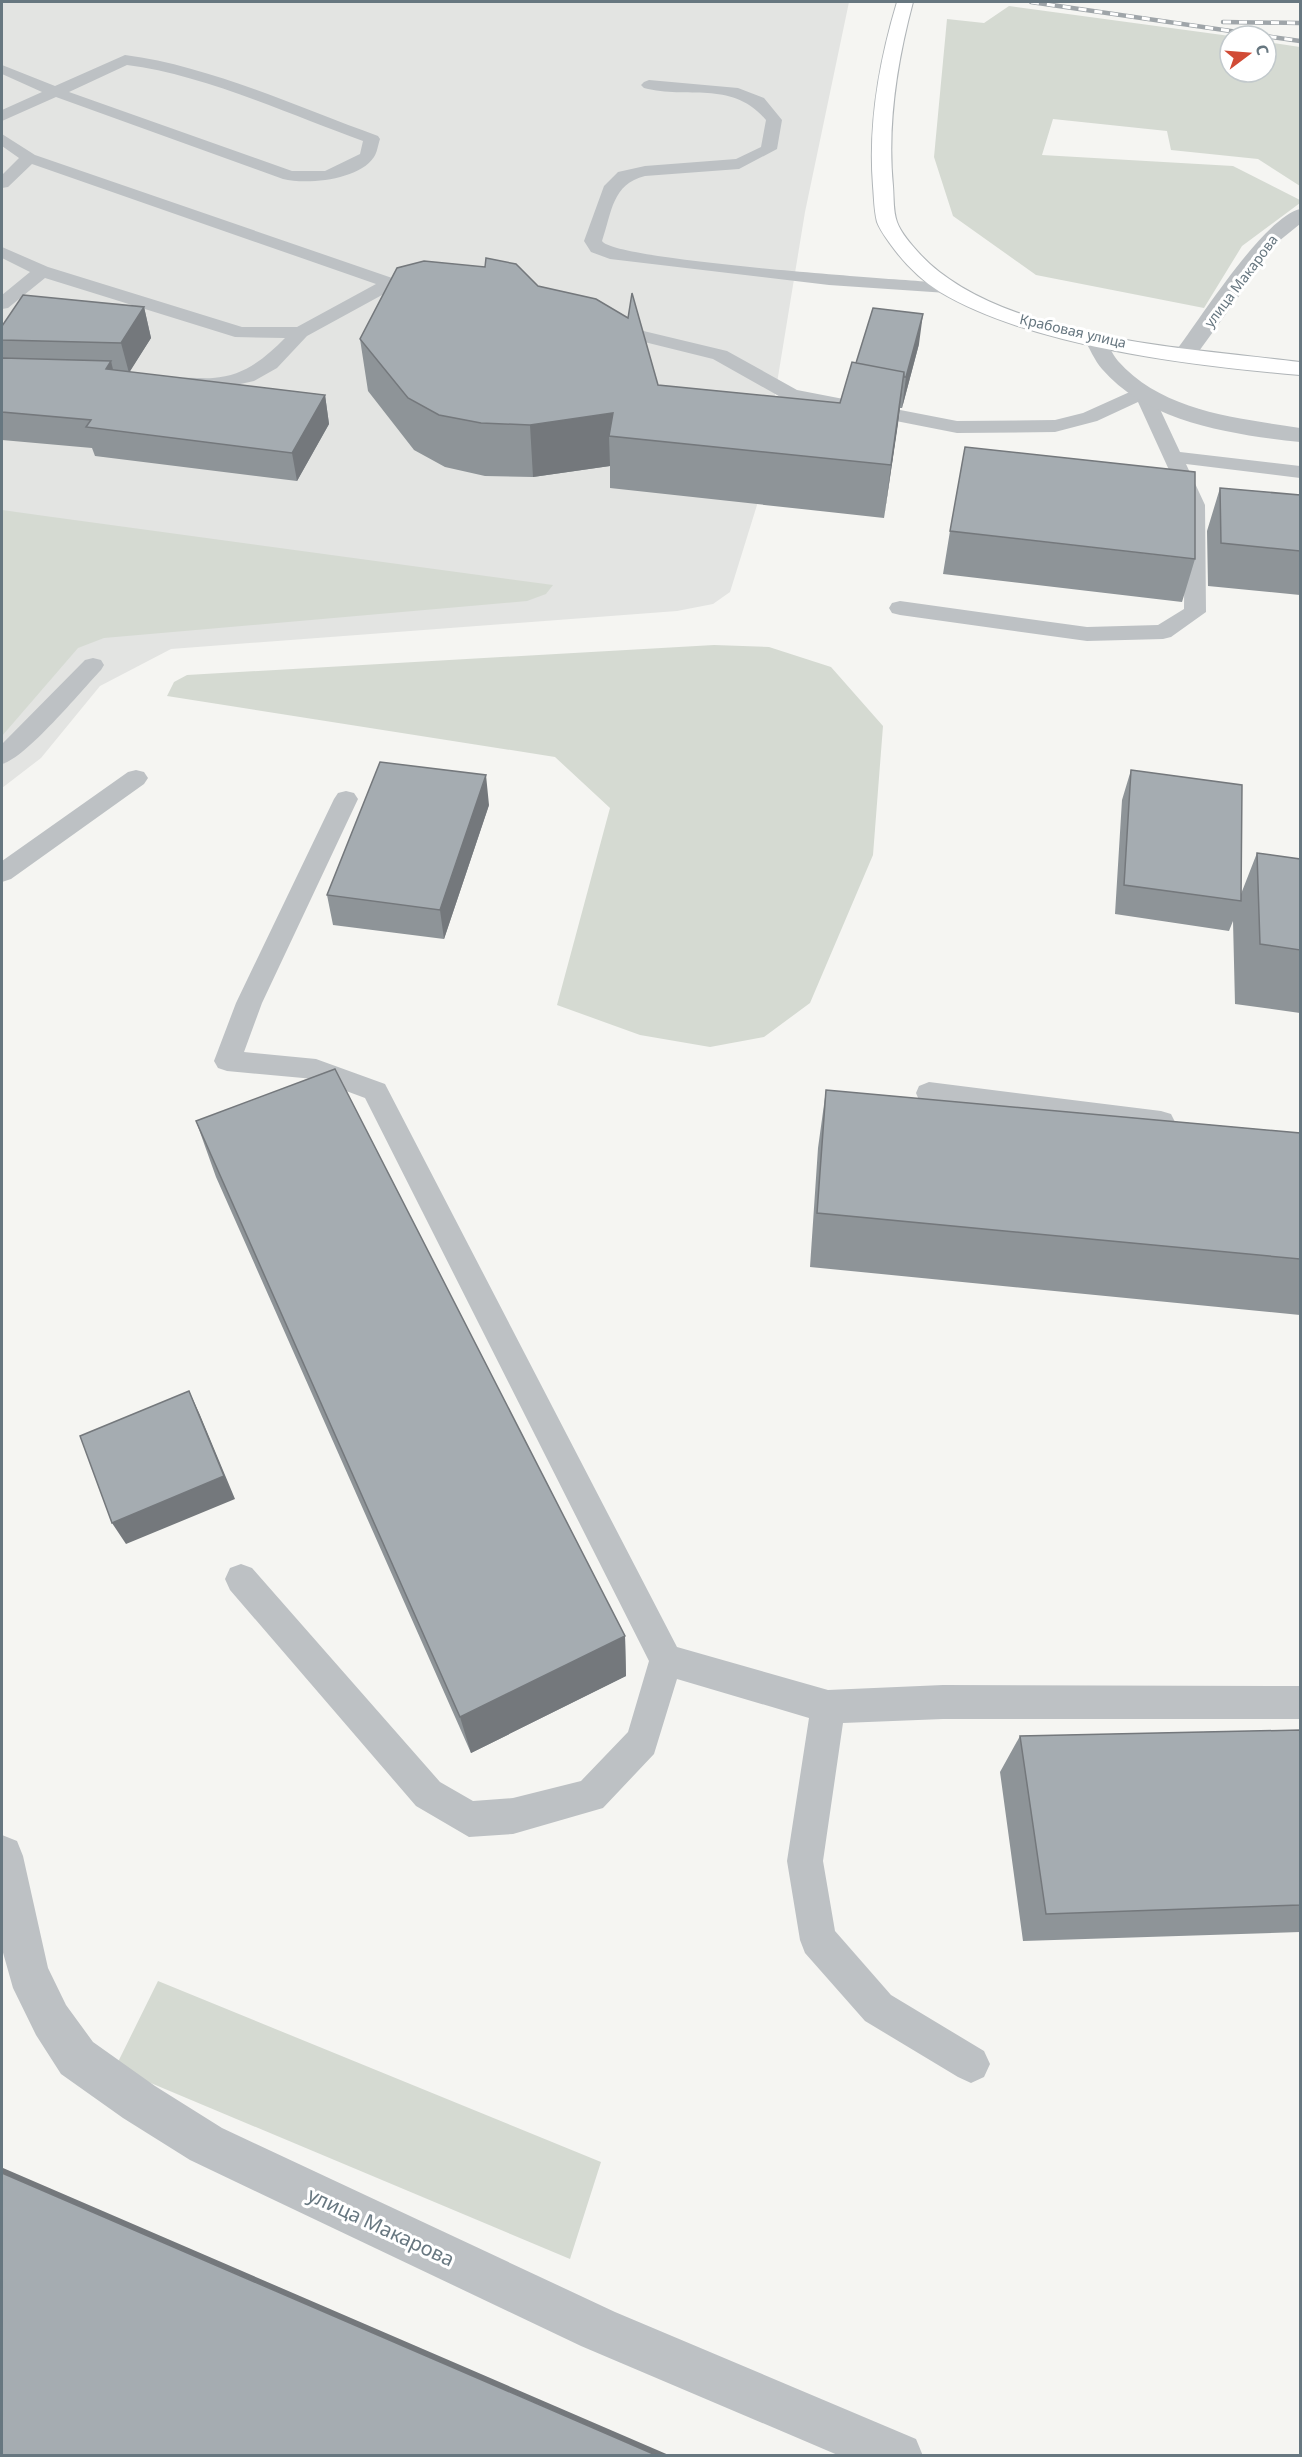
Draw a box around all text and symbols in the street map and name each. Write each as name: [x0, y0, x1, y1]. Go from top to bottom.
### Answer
north arrow: [1218, 24, 1278, 84]
text: С: [1250, 42, 1274, 58]
street label: улица Макарова: [1200, 231, 1282, 331]
street label: Крабовая улица: [1018, 309, 1128, 352]
street label: улица Макарова: [303, 2181, 459, 2272]

